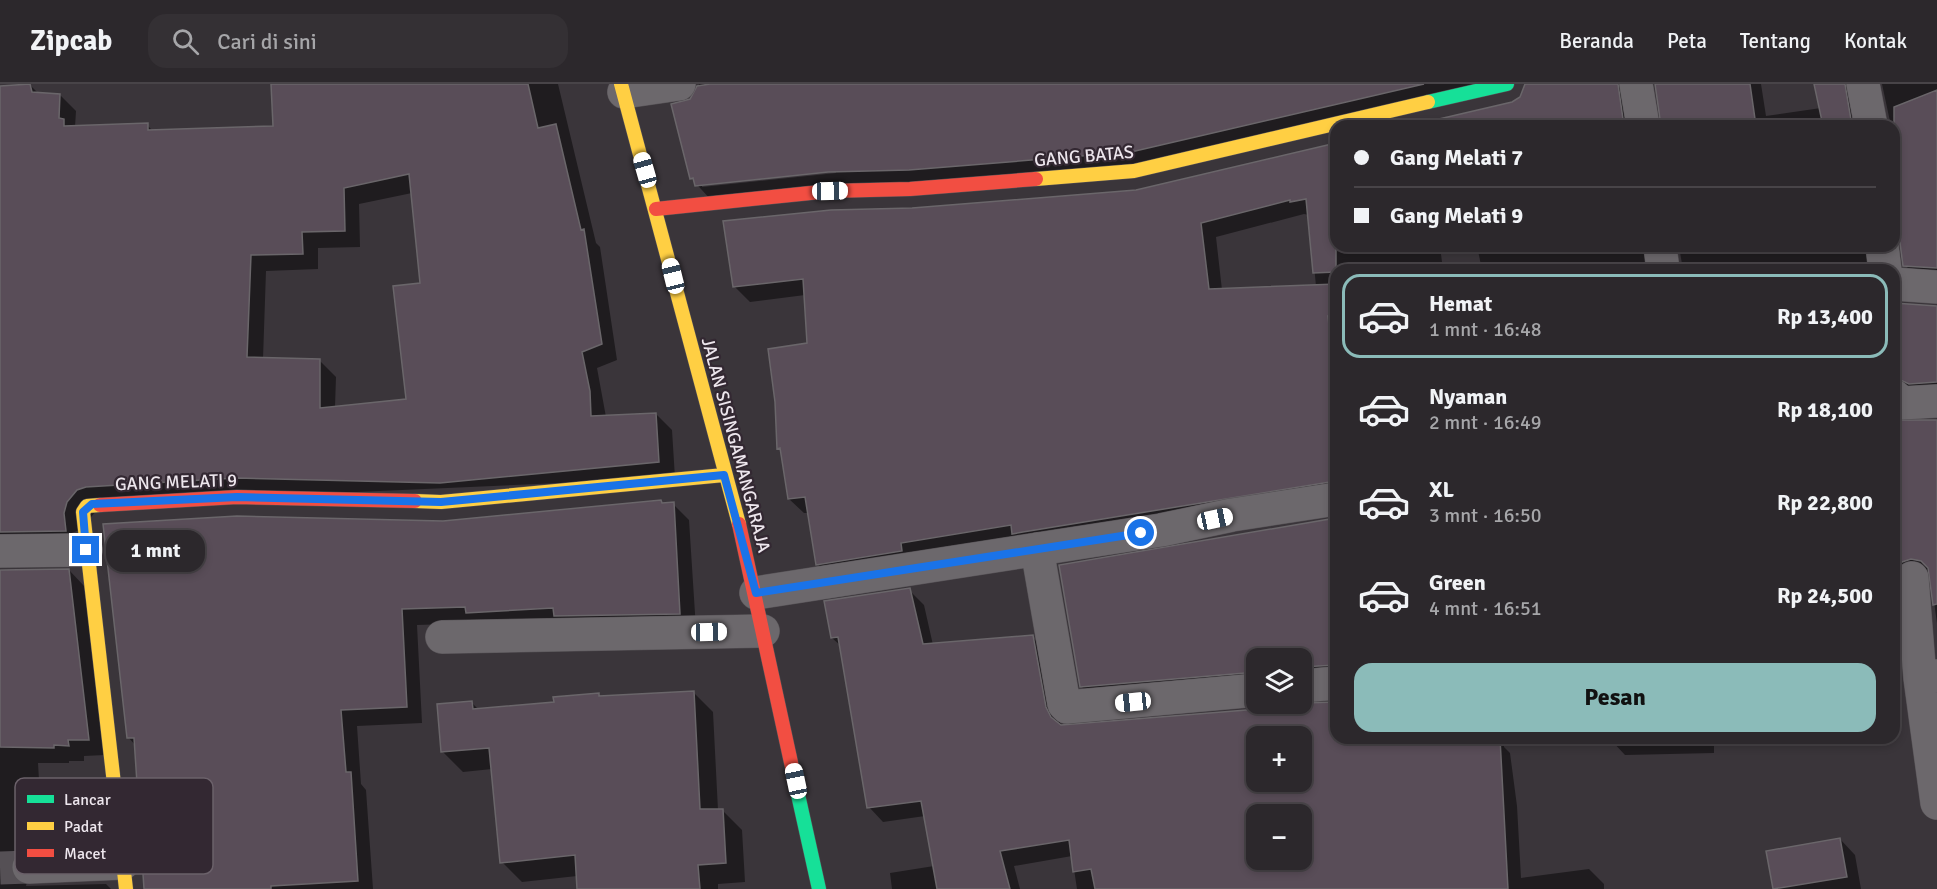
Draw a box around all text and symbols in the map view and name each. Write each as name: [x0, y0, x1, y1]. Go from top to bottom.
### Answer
search box: [148, 14, 568, 68]
text: Zipcab: [30, 24, 112, 58]
icon: search: [169, 25, 202, 58]
text: Cari di sini: [217, 28, 317, 55]
text: Beranda: [1559, 28, 1634, 54]
text: Peta: [1667, 28, 1707, 54]
text: Tentang: [1740, 28, 1811, 54]
text: Kontak: [1844, 28, 1907, 54]
street label: GANG BATAS: [1033, 141, 1135, 171]
text: Gang Melati 7: [1390, 144, 1523, 171]
car: [631, 150, 659, 190]
car: [812, 182, 848, 200]
text: Gang Melati 9: [1390, 202, 1523, 229]
car: [660, 256, 686, 296]
icon: car: [1357, 289, 1411, 343]
text: Hemat: [1429, 290, 1492, 317]
text: Rp 13,400: [1777, 303, 1873, 330]
text: 1 mnt · 16:48: [1429, 317, 1542, 342]
street label: JALAN SISINGAMANGARAJA: [697, 335, 775, 555]
icon: car: [1357, 382, 1411, 436]
text: Nyaman: [1429, 383, 1507, 410]
text: Rp 18,100: [1777, 396, 1873, 423]
text: 2 mnt · 16:49: [1429, 410, 1542, 435]
street label: GANG MELATI 9: [115, 469, 237, 495]
icon: car: [1357, 475, 1411, 529]
text: XL: [1429, 476, 1454, 503]
text: Rp 22,800: [1777, 489, 1873, 516]
text: 3 mnt · 16:50: [1429, 503, 1542, 528]
car: [1196, 506, 1234, 532]
route start: [1127, 519, 1154, 546]
callout: 1 mnt: [107, 529, 206, 571]
route end: [72, 536, 99, 563]
text: 1 mnt: [131, 538, 180, 563]
icon: car: [1357, 568, 1411, 622]
text: Green: [1429, 569, 1486, 596]
text: Rp 24,500: [1777, 582, 1873, 609]
text: 4 mnt · 16:51: [1429, 596, 1542, 621]
car: [691, 623, 727, 641]
map controls: [1246, 648, 1312, 870]
button: layers: [1246, 648, 1312, 714]
button: Pesan: [1354, 663, 1876, 732]
car: [1114, 691, 1152, 713]
button: +: [1246, 726, 1312, 792]
car: [783, 762, 809, 800]
legend: [15, 778, 213, 874]
text: Lancar: [64, 790, 111, 810]
button: −: [1246, 804, 1312, 870]
text: Padat: [64, 817, 103, 837]
text: Macet: [64, 844, 106, 864]

